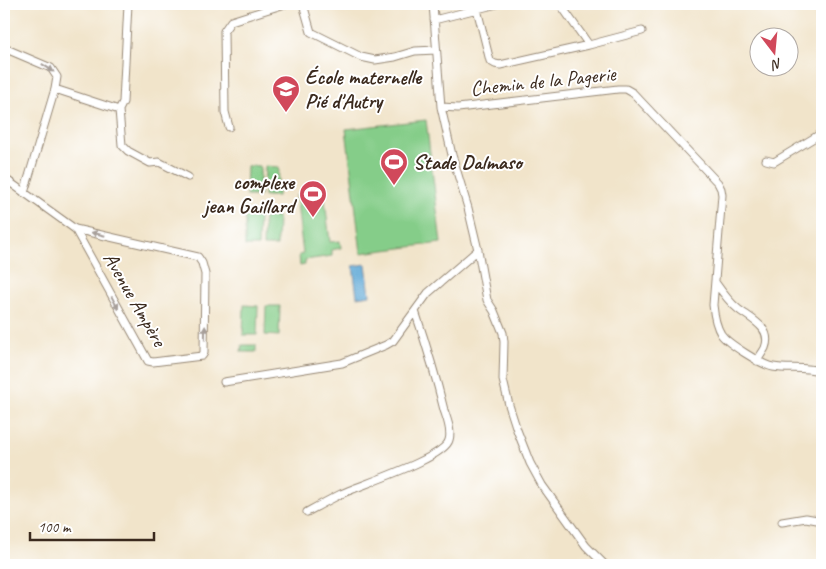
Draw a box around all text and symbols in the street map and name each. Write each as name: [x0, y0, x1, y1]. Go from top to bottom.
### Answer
north arrow: [748, 28, 798, 78]
text: N: [769, 55, 784, 74]
street label: Chemin de la Pagerie: [469, 60, 618, 102]
one-way arrow: [41, 64, 55, 73]
place label: École maternelle Pié d'Autry: [305, 64, 423, 114]
school or university icon: École maternelle Pié d'Autry: [271, 74, 301, 113]
sports icon: Stade Dalmaso: [379, 147, 409, 186]
place label: Stade Dalmaso: [413, 149, 524, 175]
place label: complexe jean Gaillard: [202, 169, 298, 219]
sports icon: complexe jean Gaillard: [298, 179, 328, 218]
one-way arrow: [91, 230, 106, 238]
street label: Avenue Ampère: [98, 247, 174, 353]
one-way arrow: [111, 295, 119, 310]
one-way arrow: [201, 325, 209, 341]
scale bar: [30, 509, 154, 541]
text: 100 m: [38, 518, 72, 537]

